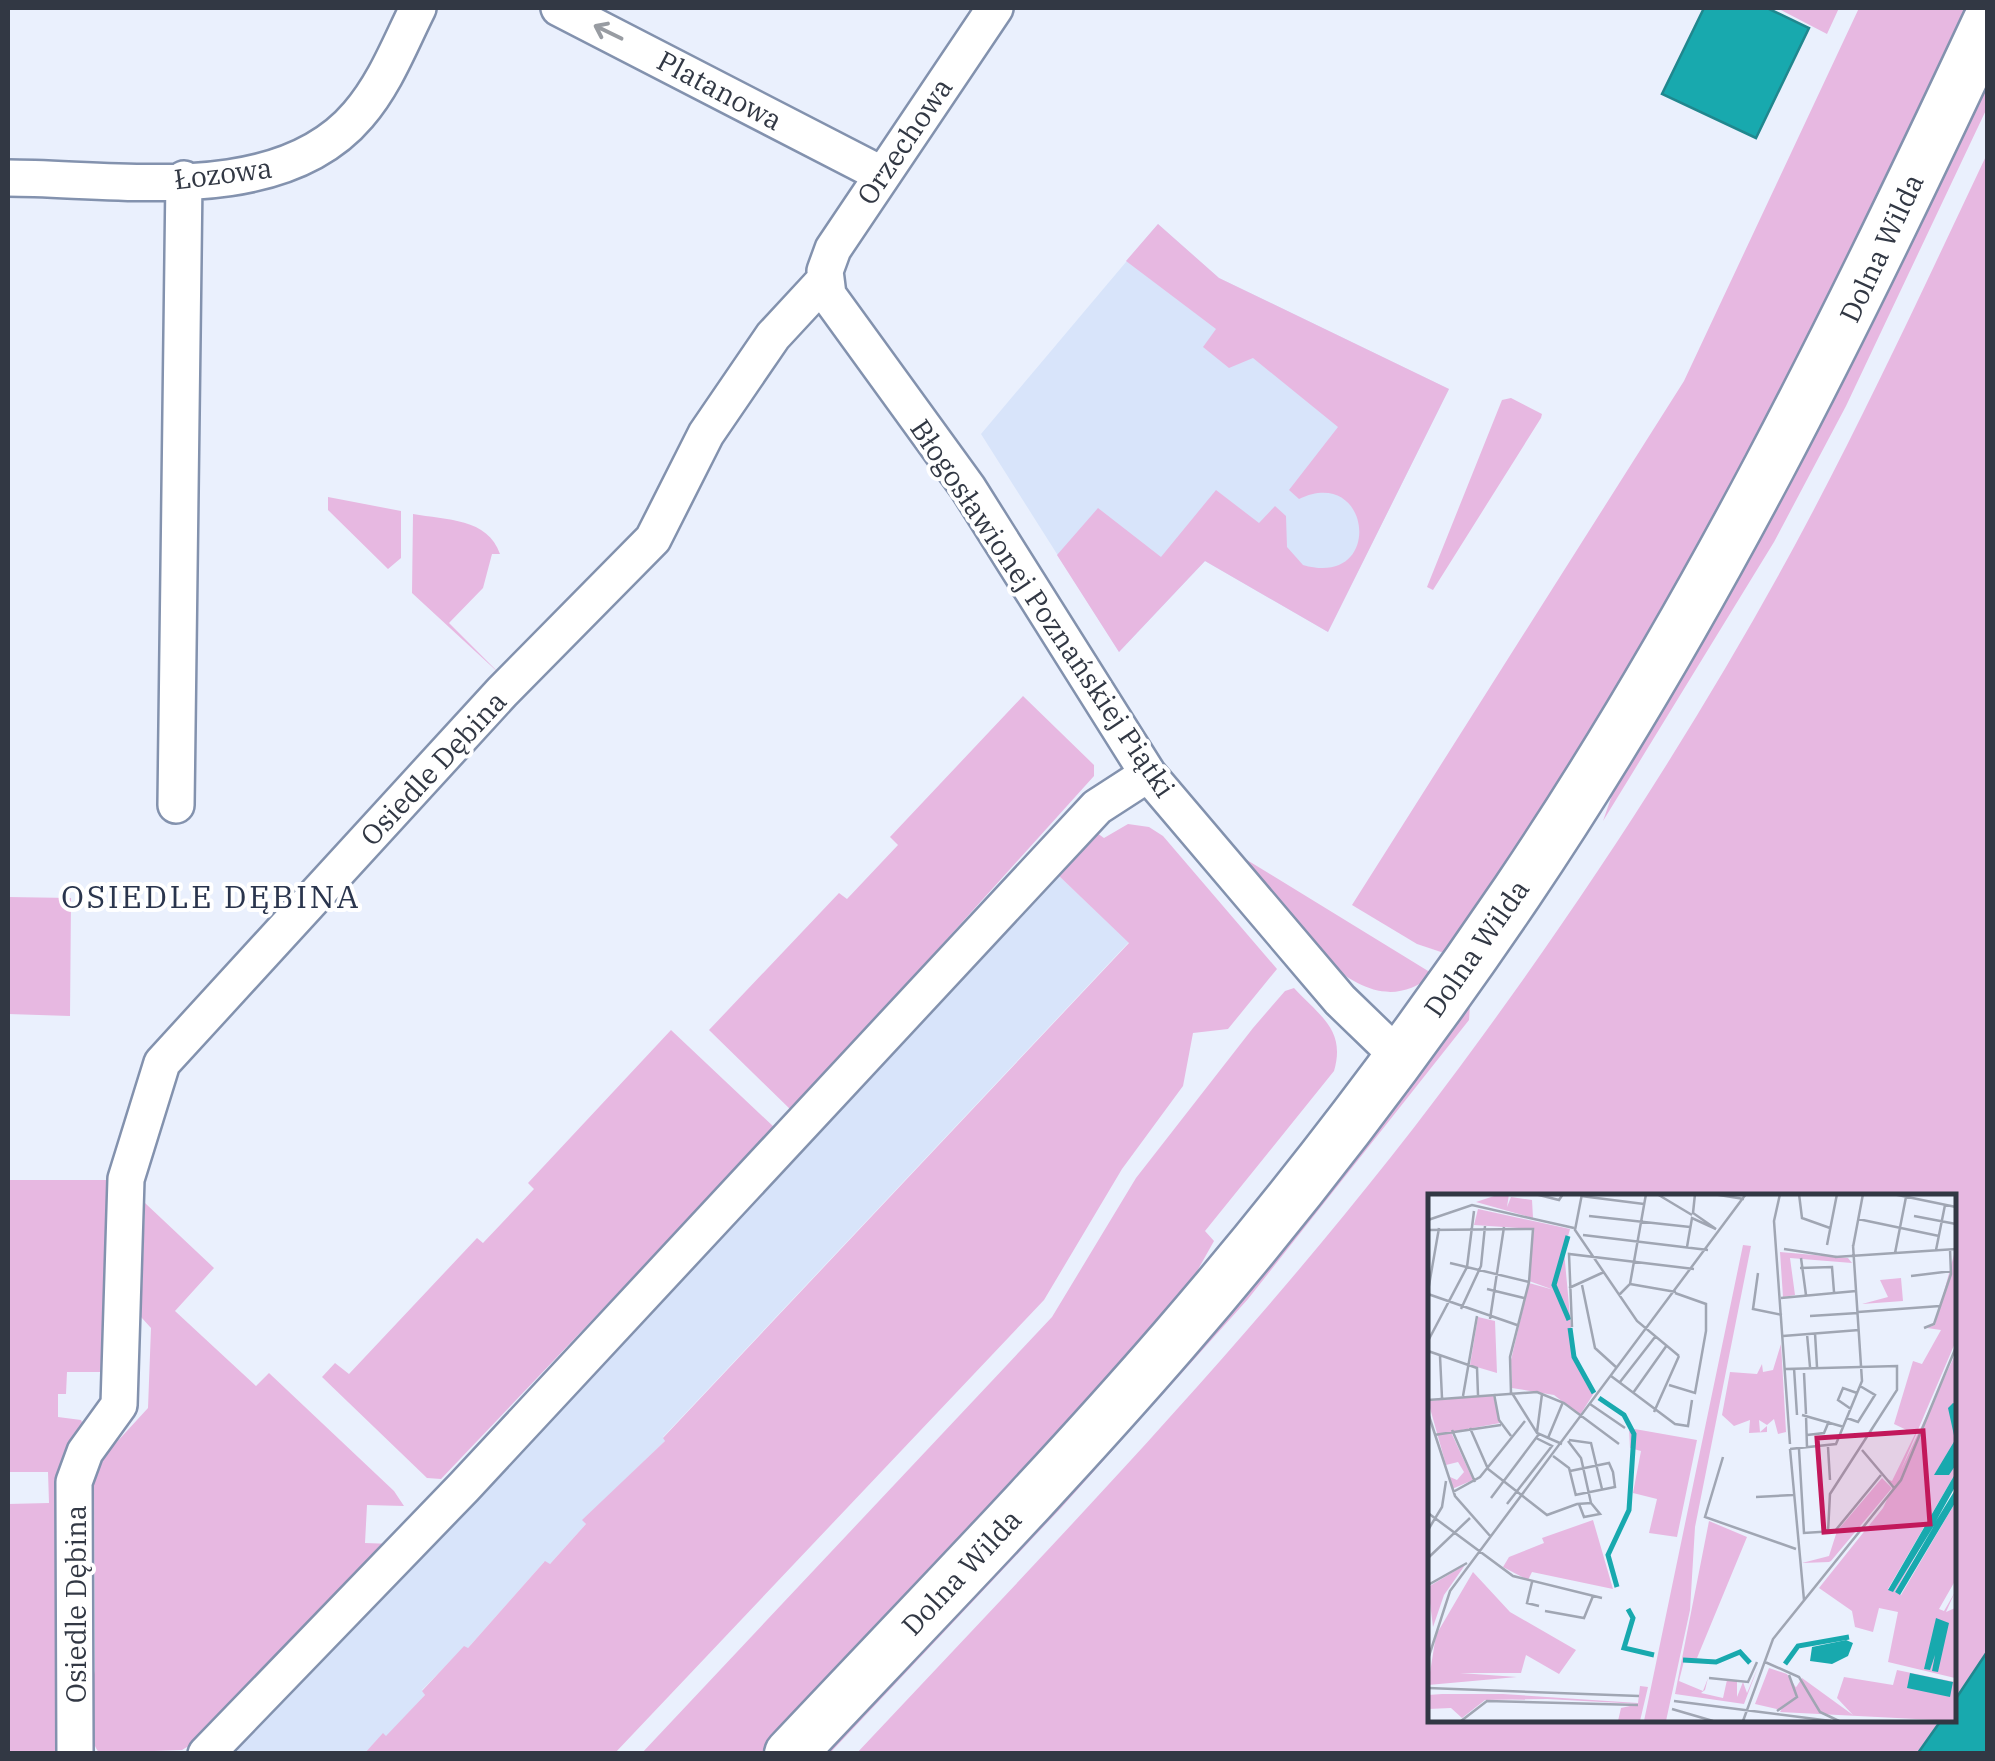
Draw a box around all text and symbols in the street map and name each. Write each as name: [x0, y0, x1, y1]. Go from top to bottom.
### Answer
one-way arrow: [594, 22, 624, 41]
street label: Platanowa: [651, 42, 789, 138]
street label: Orzechowa: [848, 70, 960, 212]
street label: Łozowa: [172, 149, 274, 197]
street label: Dolna Wilda: [1830, 168, 1932, 328]
street label: Błogosławionej Poznańskiej Piątki: [902, 412, 1184, 804]
street label: Osiedle Dębina: [352, 683, 514, 853]
street label: Dolna Wilda: [1415, 872, 1537, 1024]
district label: OSIEDLE DĘBINA: [61, 875, 361, 917]
inset map: [1428, 1194, 1955, 1721]
street label: Dolna Wilda: [893, 1501, 1029, 1643]
street label: Osiedle Dębina: [57, 1505, 94, 1703]

